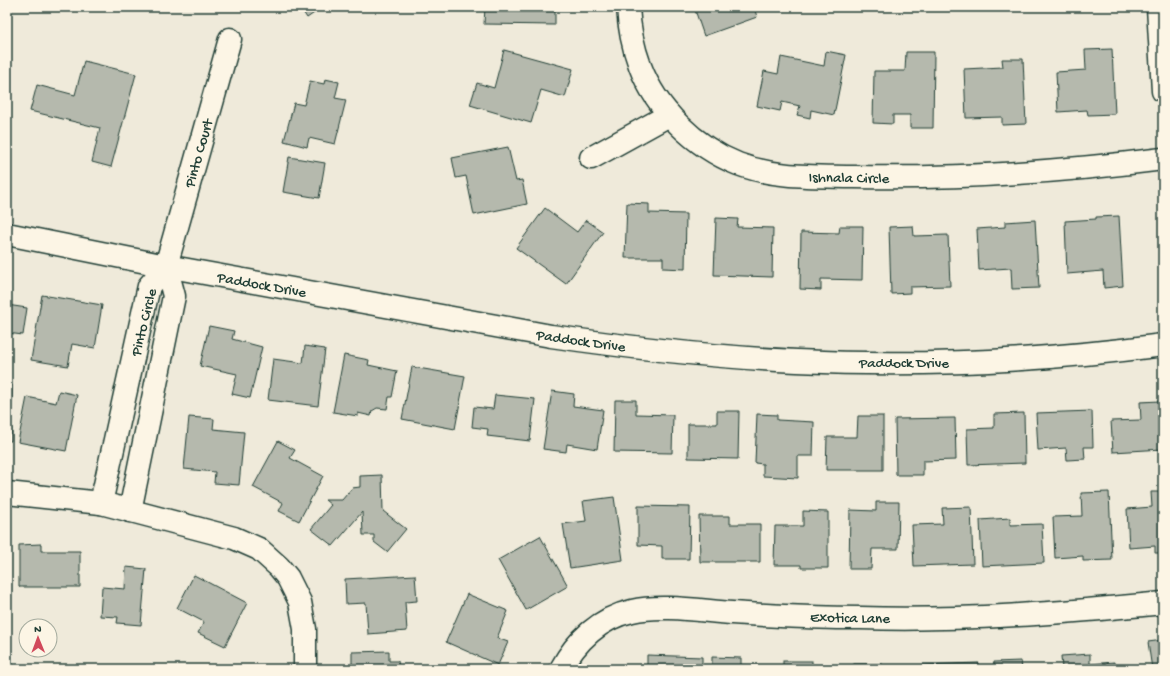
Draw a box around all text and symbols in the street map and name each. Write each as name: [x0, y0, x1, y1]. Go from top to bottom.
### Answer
street label: Pinto Court: [181, 115, 219, 191]
street label: Ishnala Circle: [808, 169, 890, 189]
street label: Paddock Drive: [215, 269, 308, 303]
street label: Pinto Circle: [128, 287, 162, 359]
street label: Paddock Drive: [534, 327, 627, 357]
street label: Paddock Drive: [858, 355, 949, 373]
street label: Exotica Lane: [810, 609, 890, 629]
north arrow: [18, 618, 58, 658]
text: N: [34, 624, 42, 636]

